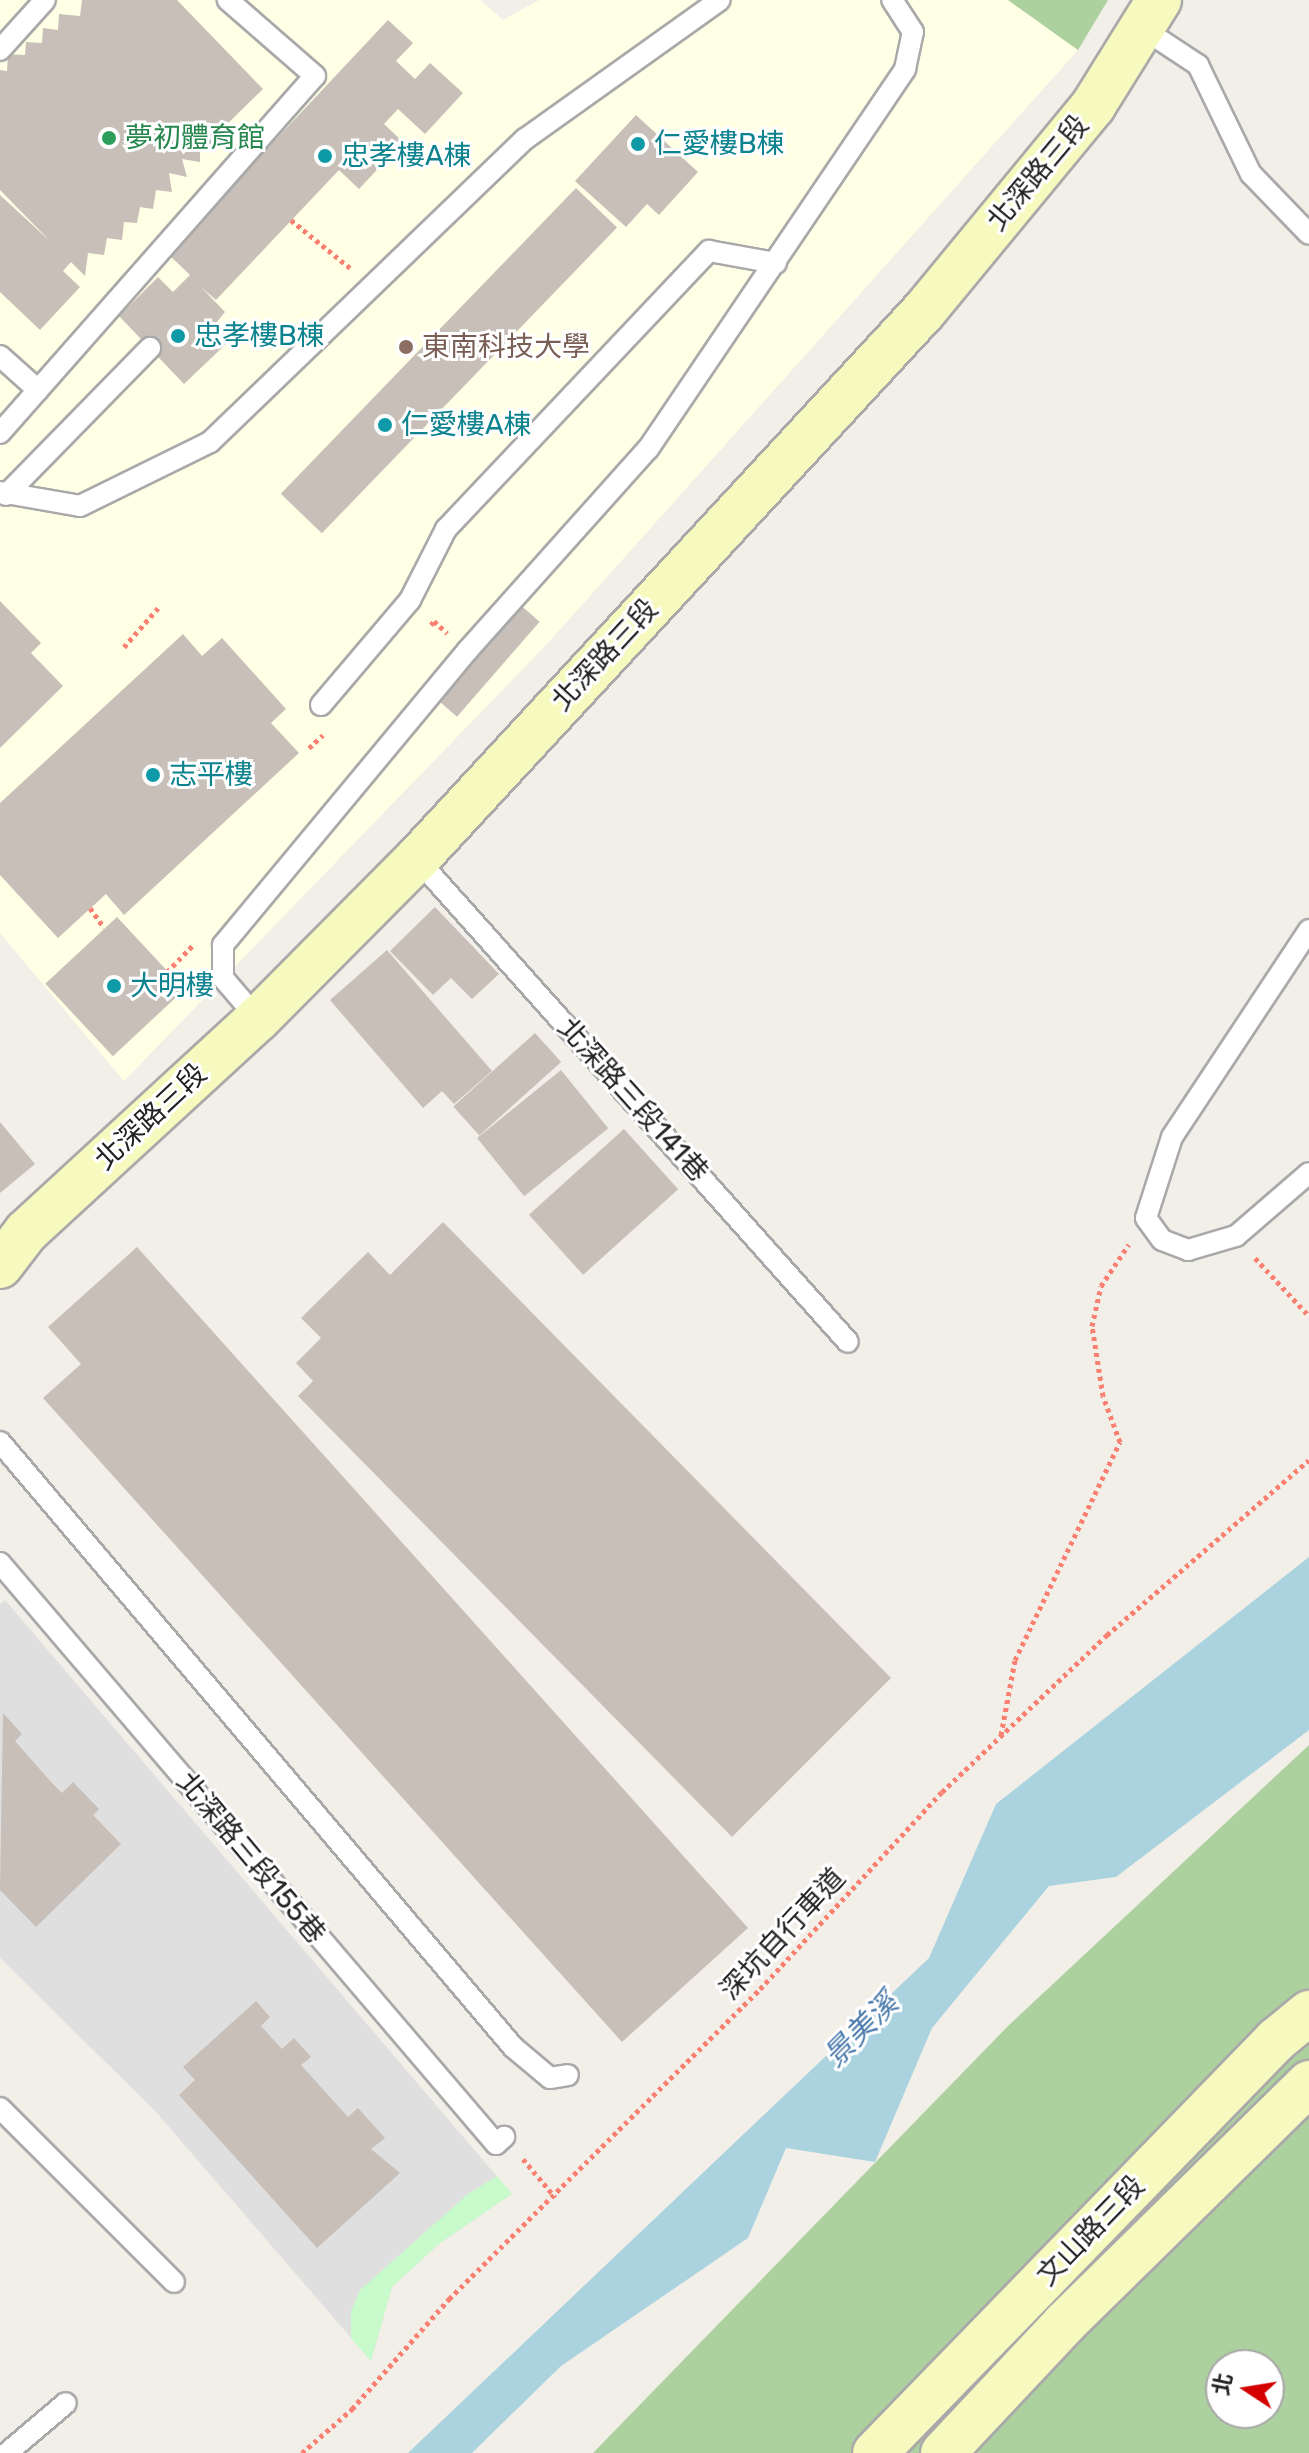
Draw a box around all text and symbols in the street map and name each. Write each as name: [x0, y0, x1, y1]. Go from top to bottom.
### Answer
street label: 北深路三段: [980, 109, 1096, 237]
place label: 夢初體育館: [125, 121, 265, 155]
place label: 仁愛樓B棟: [654, 127, 785, 161]
marker: 夢初體育館: [100, 129, 118, 147]
marker: 仁愛樓B棟: [629, 135, 647, 153]
place label: 忠孝樓A棟: [341, 139, 472, 173]
marker: 忠孝樓A棟: [316, 147, 334, 165]
place label: 忠孝樓B棟: [194, 319, 325, 353]
marker: 忠孝樓B棟: [169, 327, 187, 345]
place label: 東南科技大學: [422, 330, 590, 364]
marker: 東南科技大學: [397, 338, 415, 356]
place label: 仁愛樓A棟: [401, 408, 532, 442]
marker: 仁愛樓A棟: [376, 416, 394, 434]
street label: 北深路三段: [545, 592, 665, 718]
place label: 志平樓: [169, 758, 253, 792]
marker: 志平樓: [144, 766, 162, 784]
place label: 大明樓: [130, 969, 214, 1003]
marker: 大明樓: [105, 977, 123, 995]
street label: 北深路三段141巷: [551, 1011, 715, 1189]
street label: 北深路三段: [88, 1057, 214, 1177]
street label: 北深路三段155巷: [170, 1766, 332, 1950]
street label: 深坑自行車道: [713, 1861, 853, 2007]
water label: 景美溪: [816, 1985, 906, 2075]
street label: 文山路三段: [1030, 2169, 1152, 2293]
north arrow: [1205, 2349, 1285, 2429]
text: 北: [1207, 2371, 1238, 2398]

